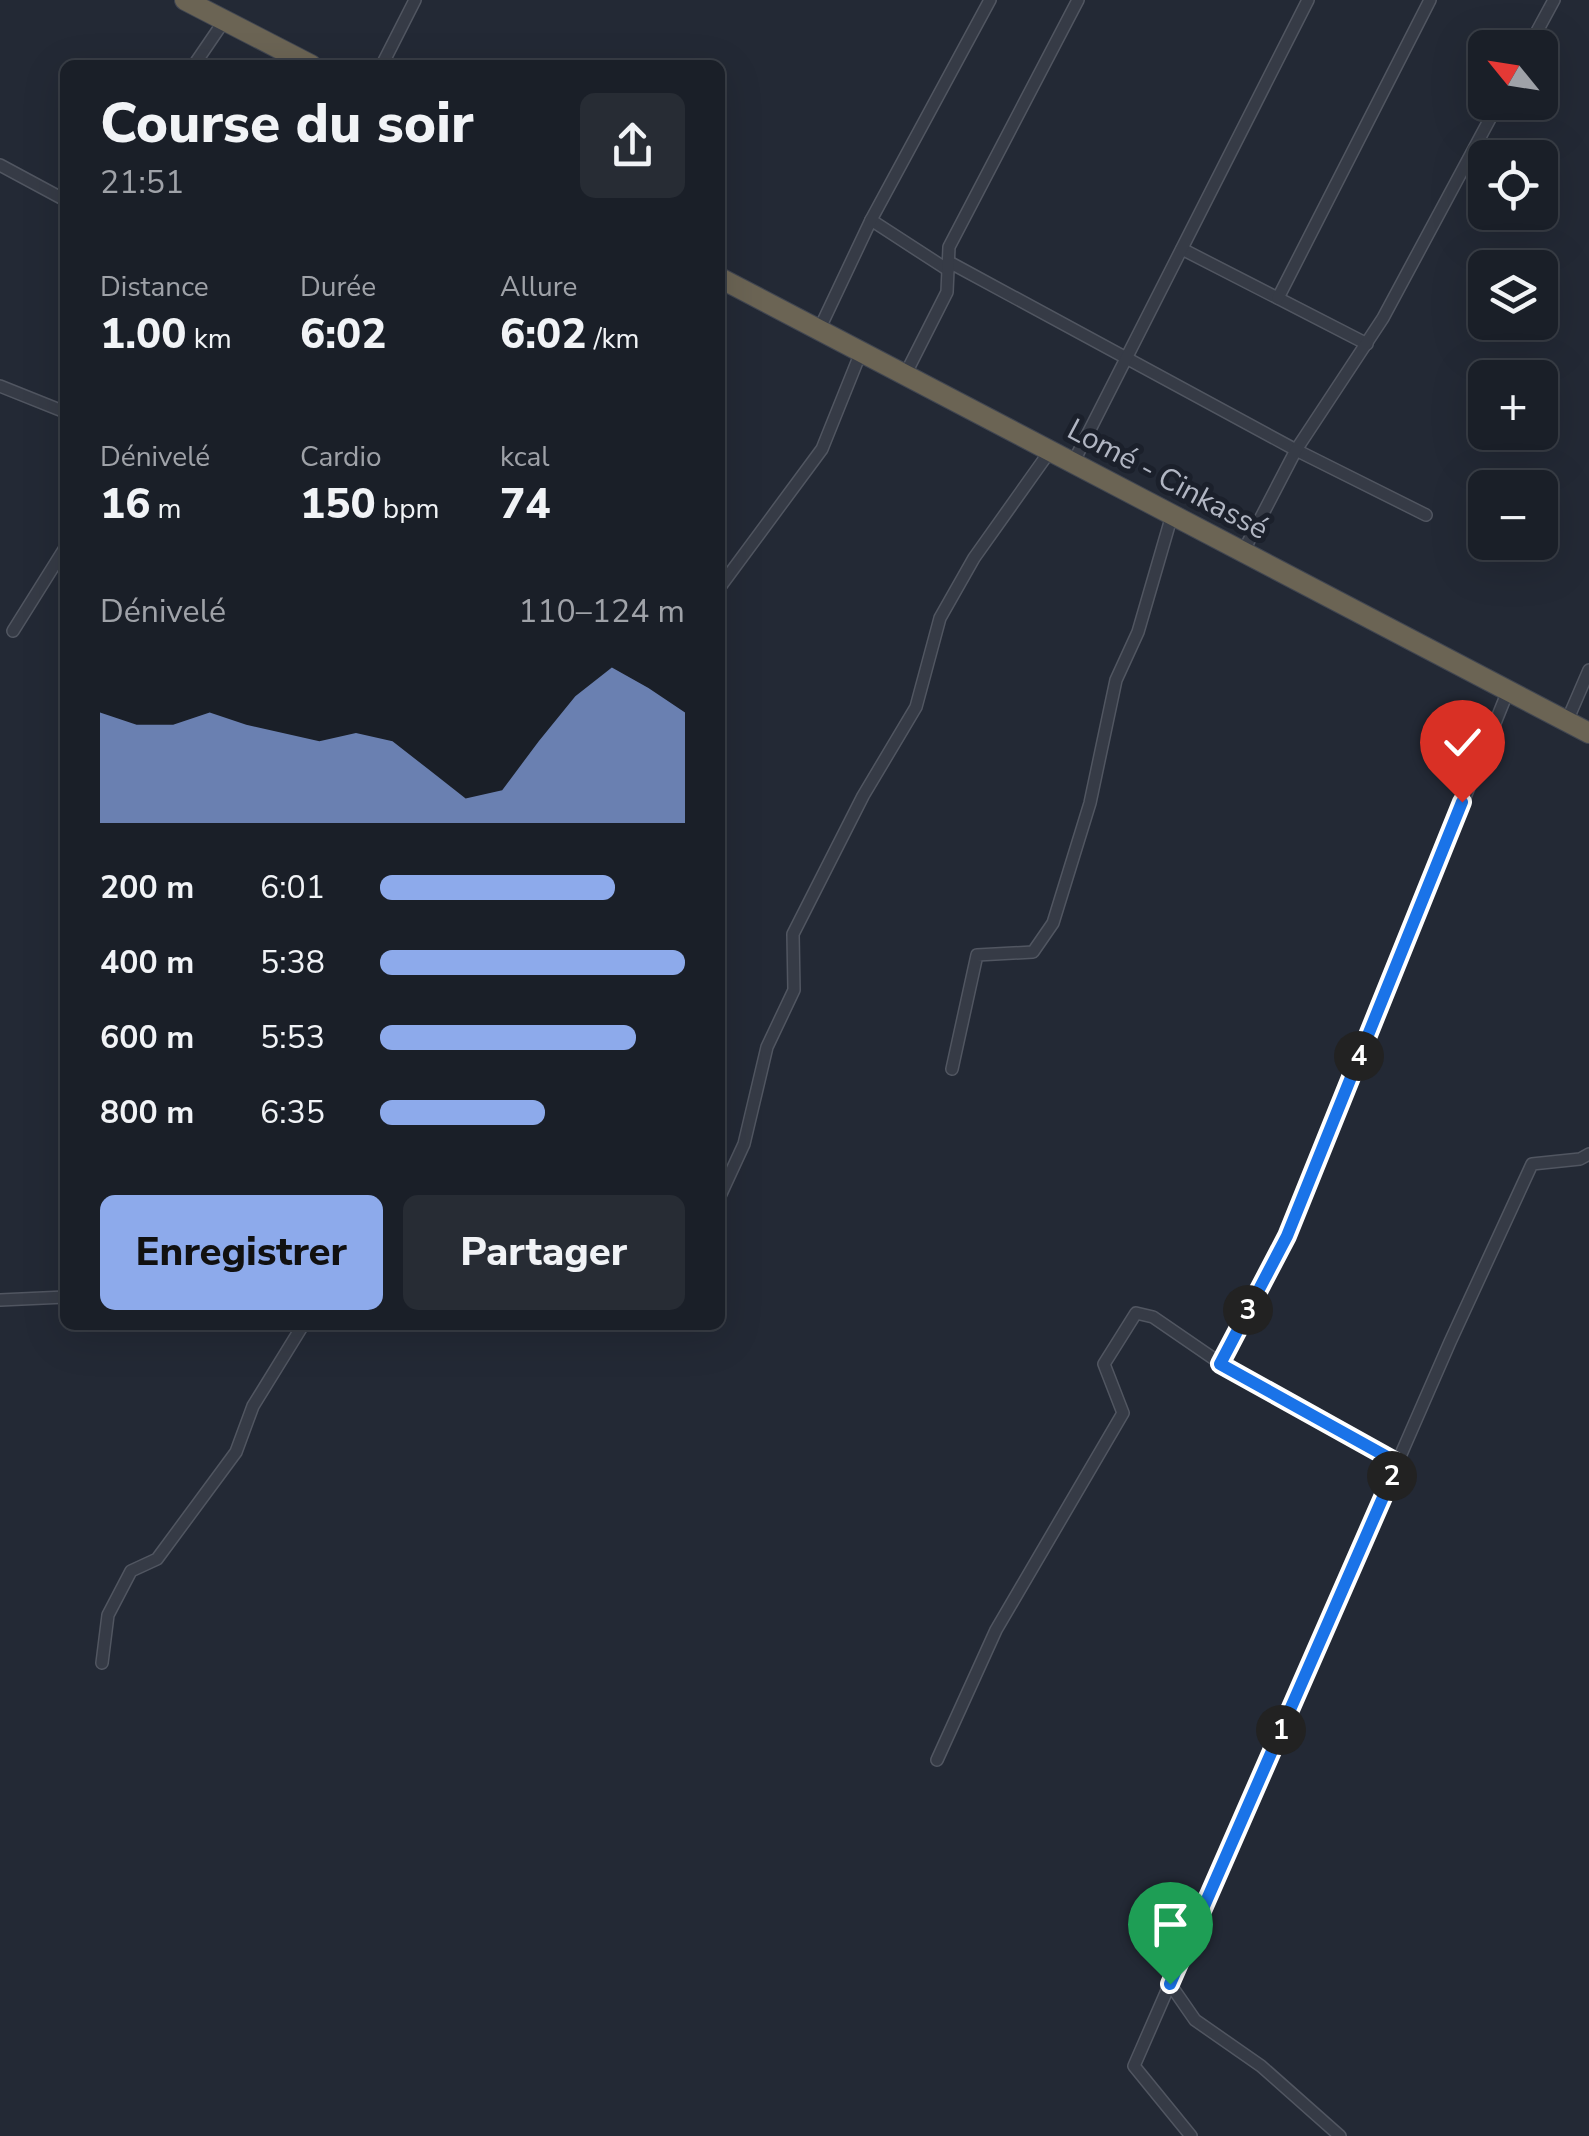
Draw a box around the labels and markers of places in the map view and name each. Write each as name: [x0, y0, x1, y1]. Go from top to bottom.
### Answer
pin: [1420, 700, 1505, 803]
pin: 4: [1334, 1031, 1384, 1081]
pin: 3: [1223, 1285, 1273, 1335]
pin: 2: [1367, 1451, 1417, 1501]
pin: 1: [1256, 1705, 1306, 1755]
pin: [1128, 1882, 1213, 1985]

